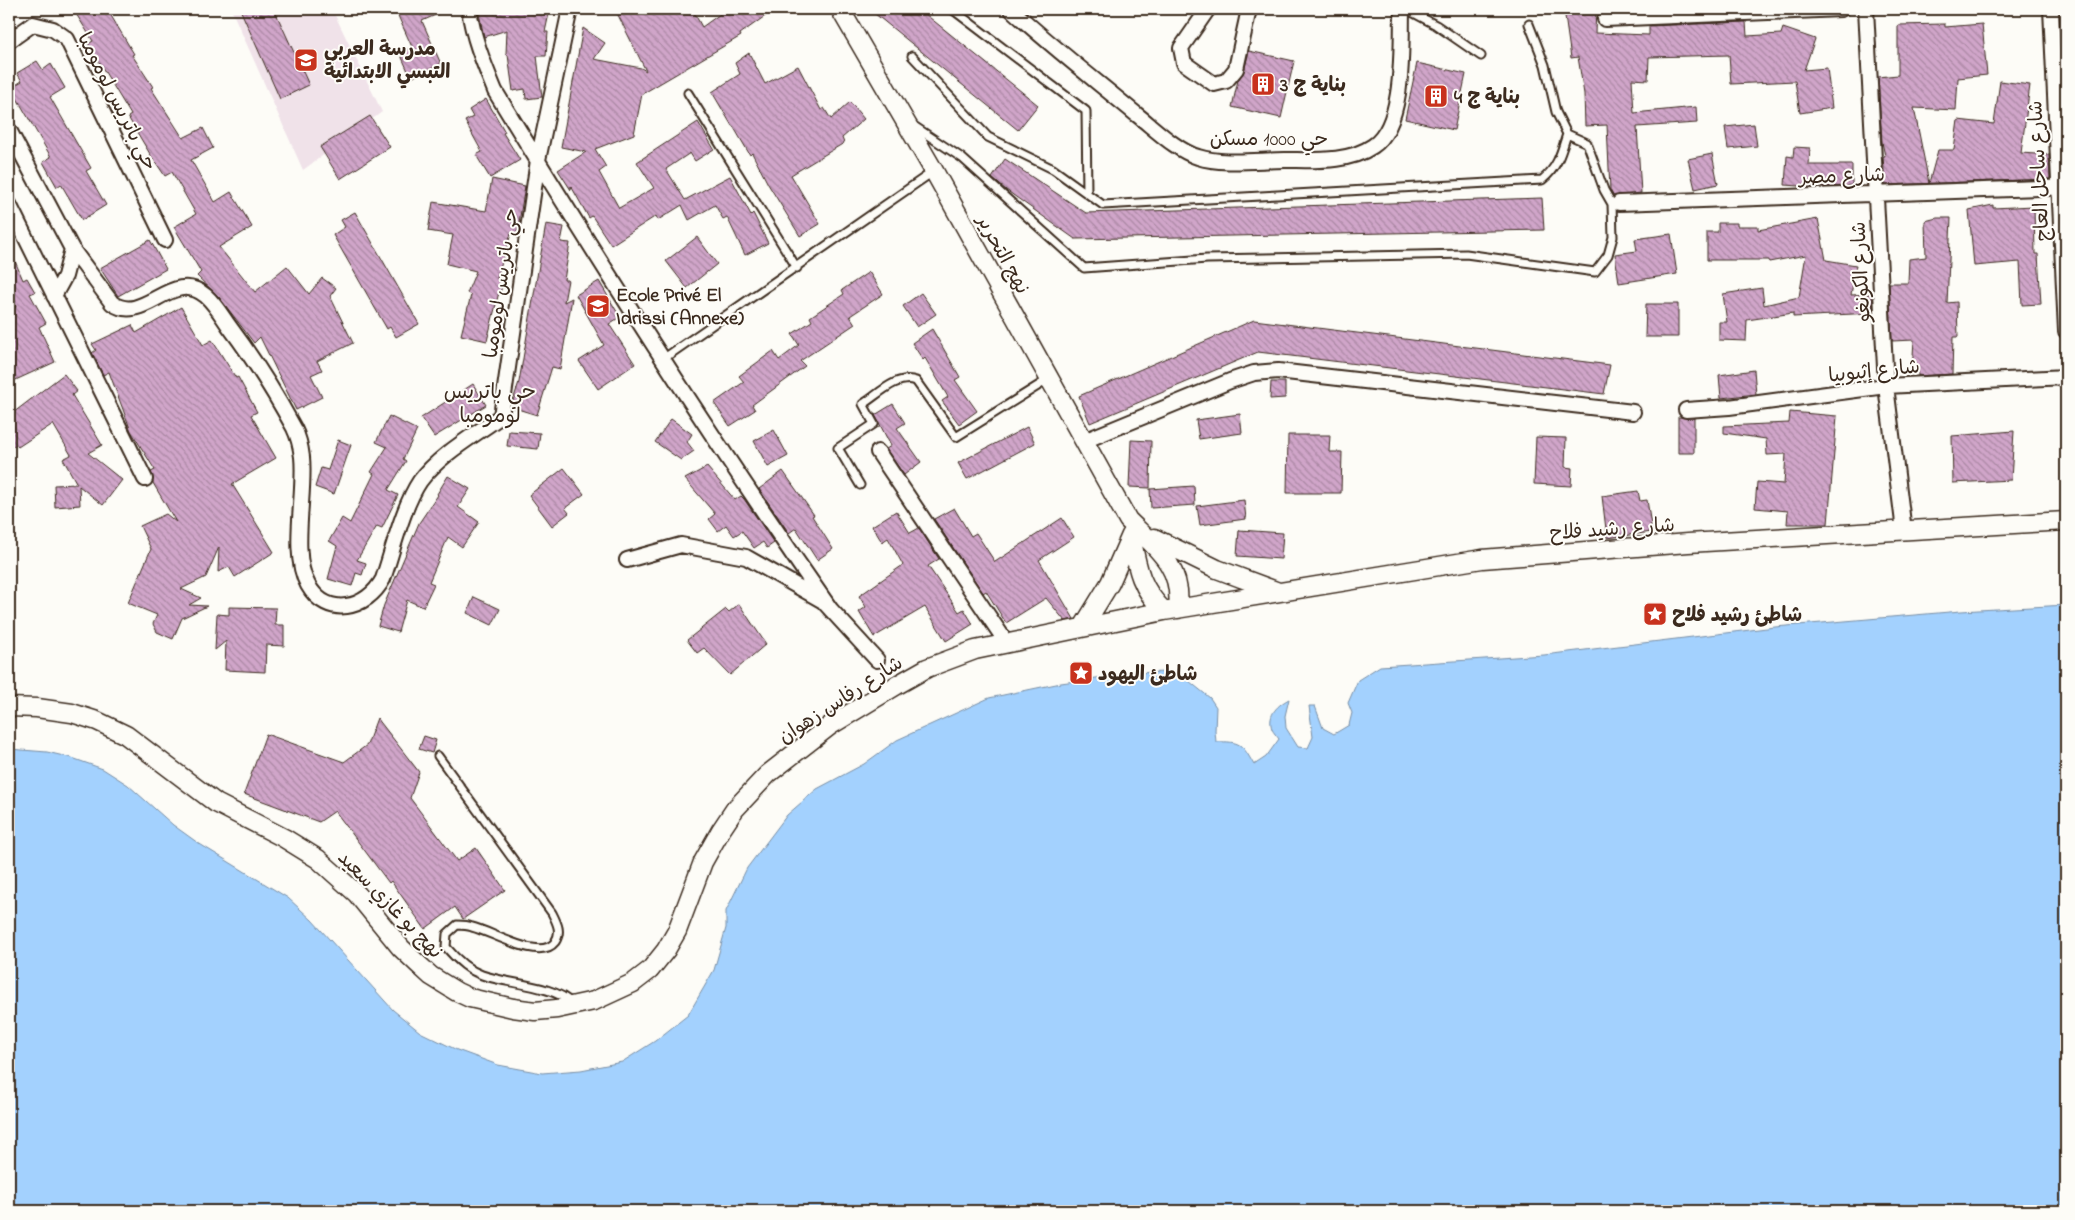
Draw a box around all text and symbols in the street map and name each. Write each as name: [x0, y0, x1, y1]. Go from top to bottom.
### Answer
street label: حي باتريس لومومبا: [68, 28, 163, 177]
place label: مدرسة العربي التبسي الابتدائية: [324, 36, 450, 89]
school or university icon: مدرسة العربي التبسي الابتدائية: [293, 47, 319, 73]
building icon: بناية ج 3: [1250, 71, 1276, 97]
place label: بناية ج 3: [1279, 72, 1346, 101]
building icon: بناية ج 4: [1423, 83, 1449, 109]
place label: بناية ج 4: [1454, 84, 1520, 113]
street label: شارع ساحل العاج: [2022, 100, 2059, 242]
street label: حي 1000 مسكن: [1210, 126, 1328, 156]
street label: شارع مصر: [1797, 162, 1886, 194]
street label: حي باتريس لومومبا: [478, 206, 528, 361]
street label: نهج التحرير: [967, 209, 1035, 300]
street label: شارع الكونغو: [1845, 221, 1880, 324]
place label: Ecole Privé El Idrissi (Annexe): [616, 282, 744, 334]
school or university icon: Ecole Privé El Idrissi (Annexe): [585, 293, 611, 319]
street label: شارع إثيوبيا: [1827, 353, 1921, 392]
district label: حي باتريس لومومبا: [444, 378, 536, 432]
street label: شارع رشيد فلاح: [1549, 512, 1676, 549]
place icon: شاطئ رشيد فلاح: [1642, 601, 1668, 627]
place label: شاطئ رشيد فلاح: [1672, 602, 1802, 631]
street label: شارع رفاس زهوان: [773, 650, 909, 752]
place icon: شاطئ اليهود: [1068, 660, 1094, 686]
place label: شاطئ اليهود: [1098, 661, 1197, 690]
street label: نهج بو غازي سعيد: [330, 845, 449, 966]

